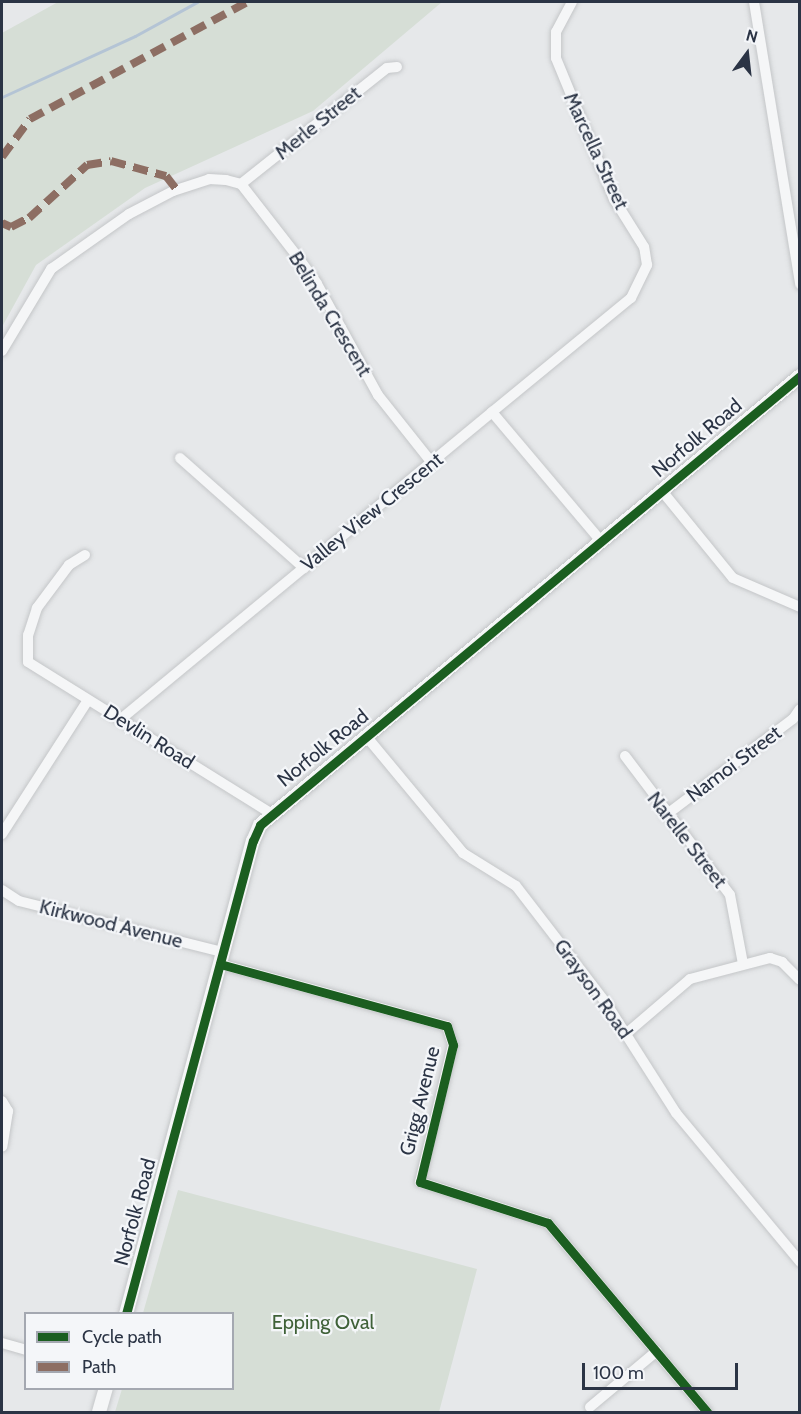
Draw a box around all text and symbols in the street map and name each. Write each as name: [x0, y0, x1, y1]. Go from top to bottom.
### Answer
north arrow: [717, 24, 777, 84]
text: N: [744, 25, 760, 47]
street label: Merle Street: [270, 81, 366, 165]
street label: Marcella Street: [559, 89, 633, 213]
street label: Belinda Crescent: [283, 247, 377, 381]
street label: Norfolk Road: [647, 393, 747, 483]
street label: Valley View Crescent: [296, 448, 448, 576]
street label: Devlin Road: [99, 700, 199, 774]
street label: Norfolk Road: [273, 704, 373, 792]
street label: Namoi Street: [682, 721, 786, 807]
street label: Narelle Street: [642, 787, 732, 893]
street label: Kirkwood Avenue: [37, 895, 185, 953]
street label: Grayson Road: [549, 935, 637, 1043]
street label: Grigg Avenue: [395, 1044, 445, 1158]
street label: Norfolk Road: [109, 1156, 161, 1268]
park label: Epping Oval: [272, 1310, 374, 1334]
legend: [24, 1312, 234, 1390]
text: Cycle path: [82, 1326, 162, 1348]
scale bar: [585, 1351, 741, 1389]
text: Path: [82, 1356, 116, 1378]
text: 100 m: [593, 1362, 644, 1384]

